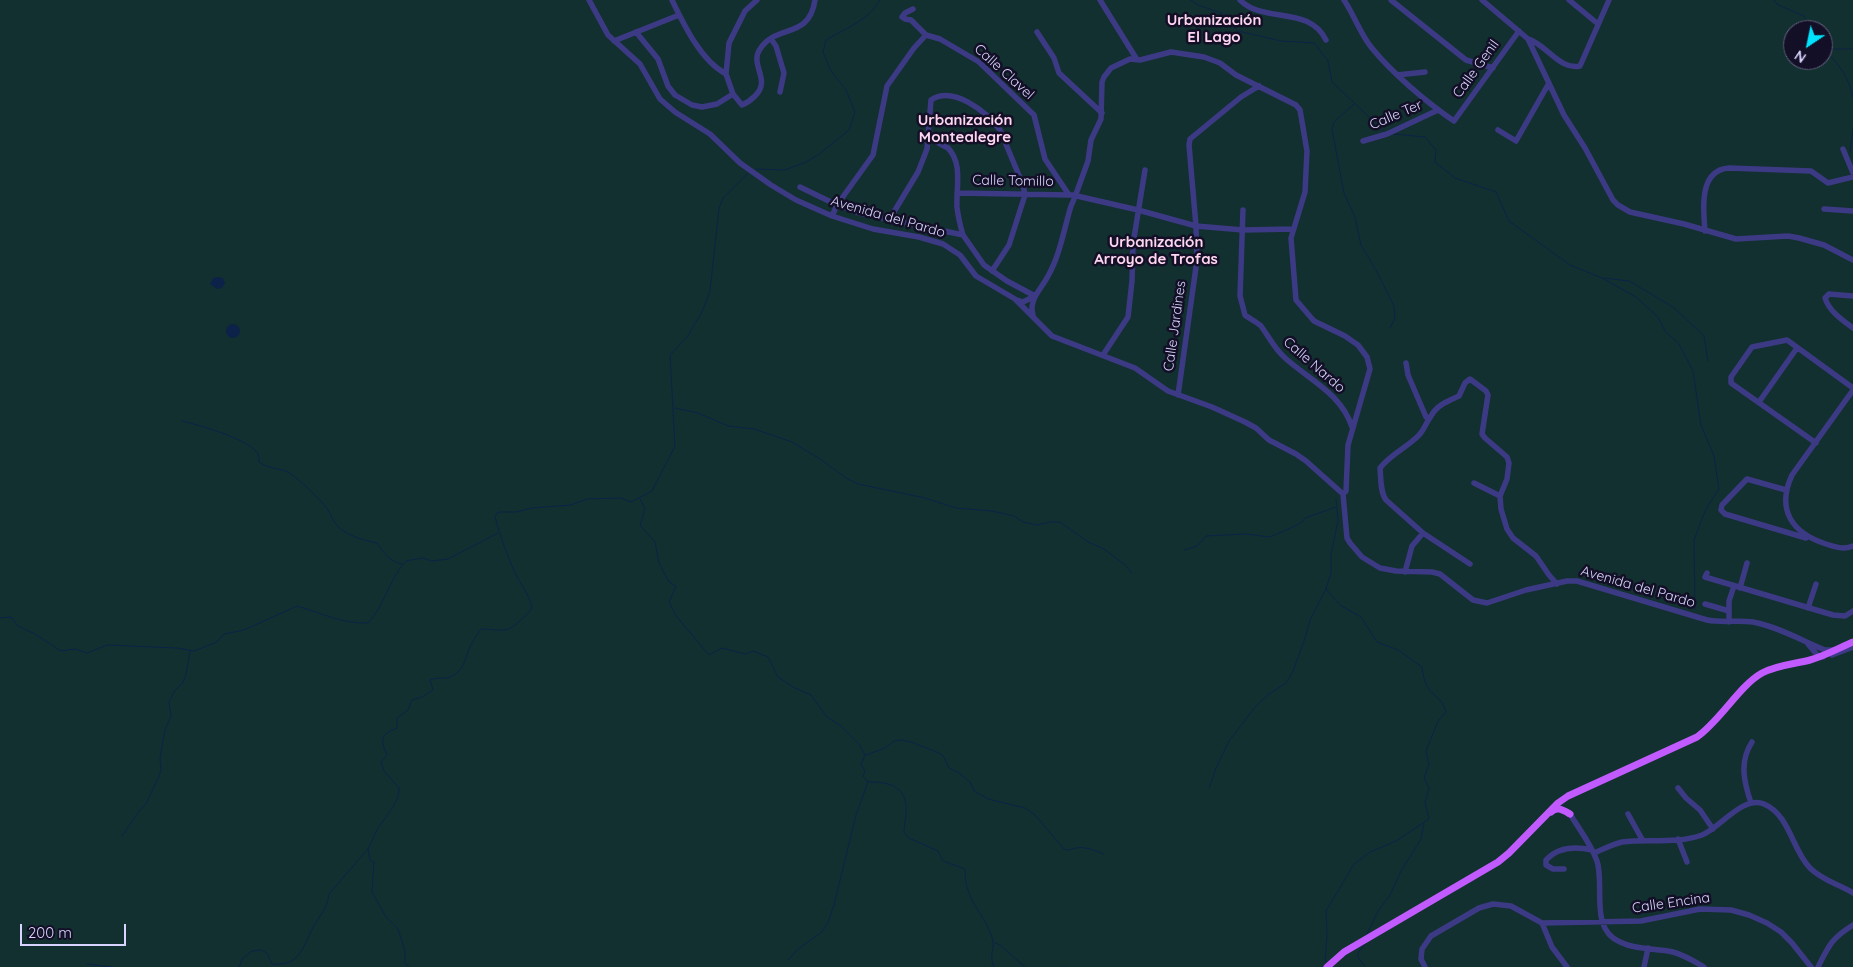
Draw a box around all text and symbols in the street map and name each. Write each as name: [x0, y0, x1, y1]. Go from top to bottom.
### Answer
district label: Urbanización El Lago: [1167, 11, 1261, 46]
north arrow: [1783, 20, 1833, 70]
street label: Calle Genil: [1449, 37, 1503, 101]
street label: Calle Clavel: [971, 41, 1037, 103]
text: N: [1791, 46, 1809, 67]
street label: Calle Ter: [1367, 96, 1425, 134]
district label: Urbanización Montealegre: [918, 111, 1012, 146]
street label: Calle Tomillo: [972, 172, 1054, 190]
street label: Avenida del Pardo: [829, 193, 947, 241]
district label: Urbanización Arroyo de Trofas: [1094, 233, 1218, 268]
street label: Calle Jardines: [1160, 280, 1190, 372]
street label: Calle Nardo: [1280, 334, 1348, 396]
street label: Avenida del Pardo: [1579, 563, 1697, 611]
street label: Calle Encina: [1631, 889, 1711, 917]
scale bar: [22, 914, 129, 946]
text: 200 m: [28, 923, 72, 942]

